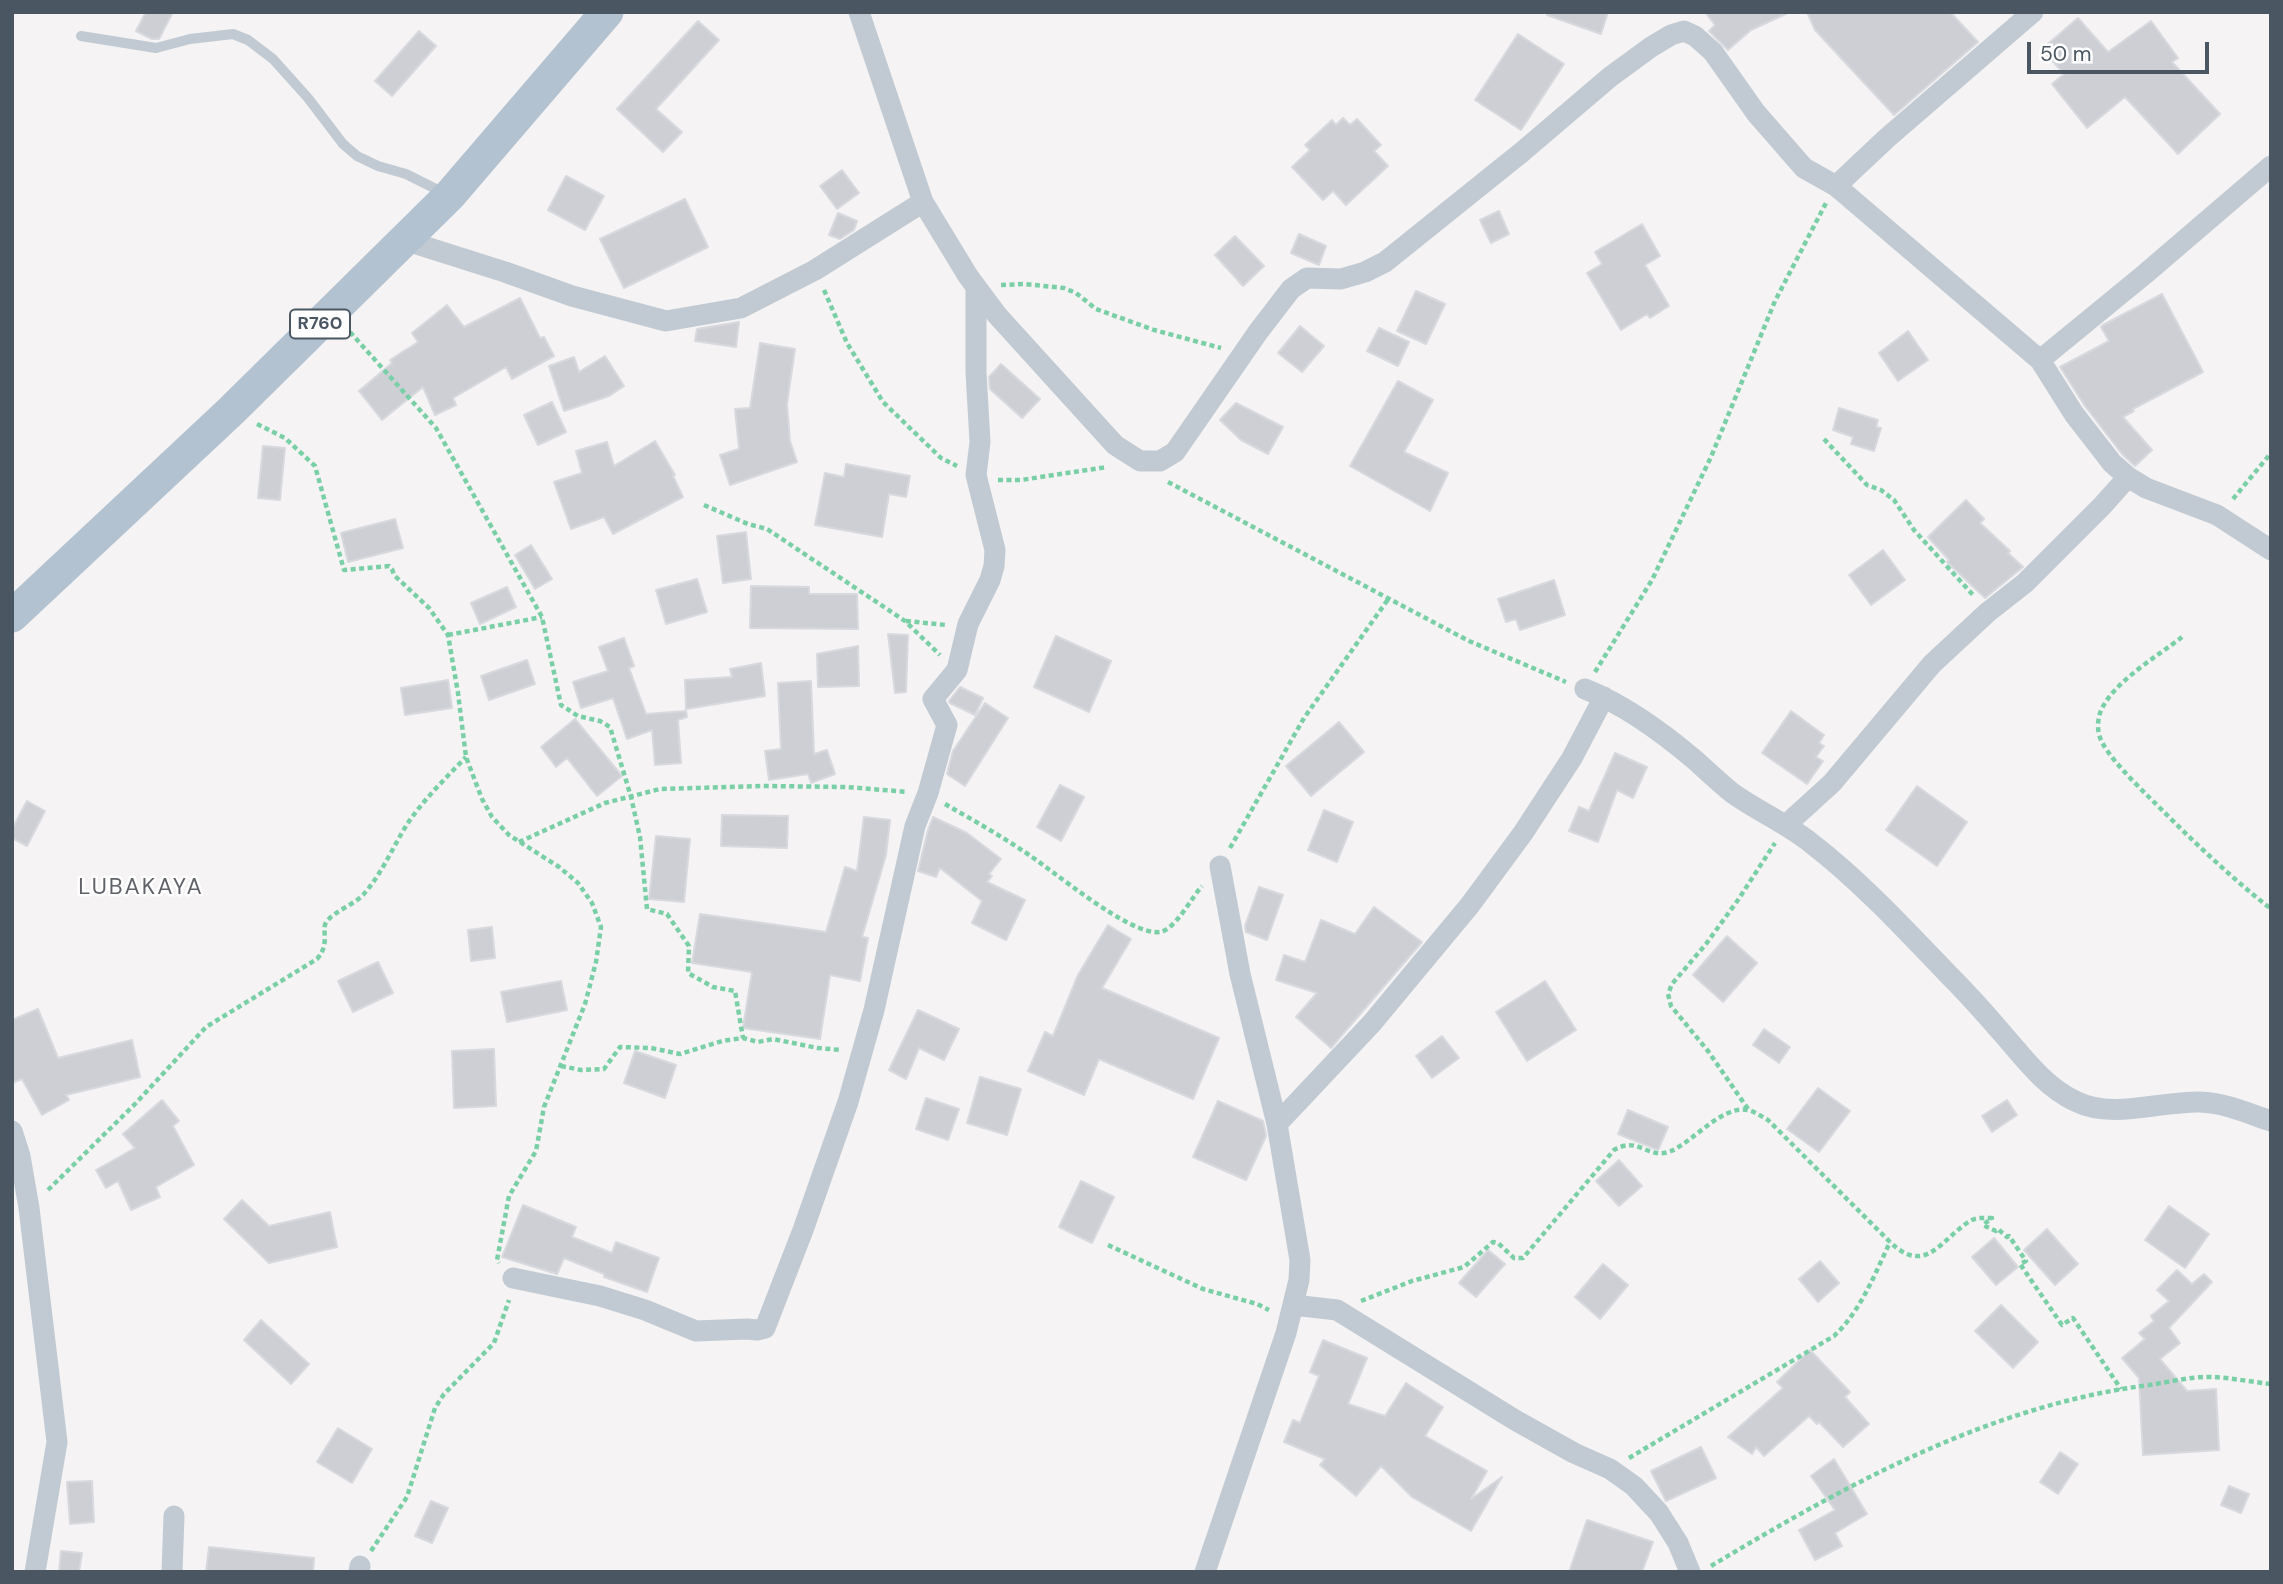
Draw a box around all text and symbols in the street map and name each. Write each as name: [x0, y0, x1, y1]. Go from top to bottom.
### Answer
scale bar: [2031, 28, 2213, 72]
text: 50 m: [2040, 40, 2091, 68]
road number: R760: [290, 310, 350, 338]
district label: LUBAKAYA: [79, 874, 203, 902]

